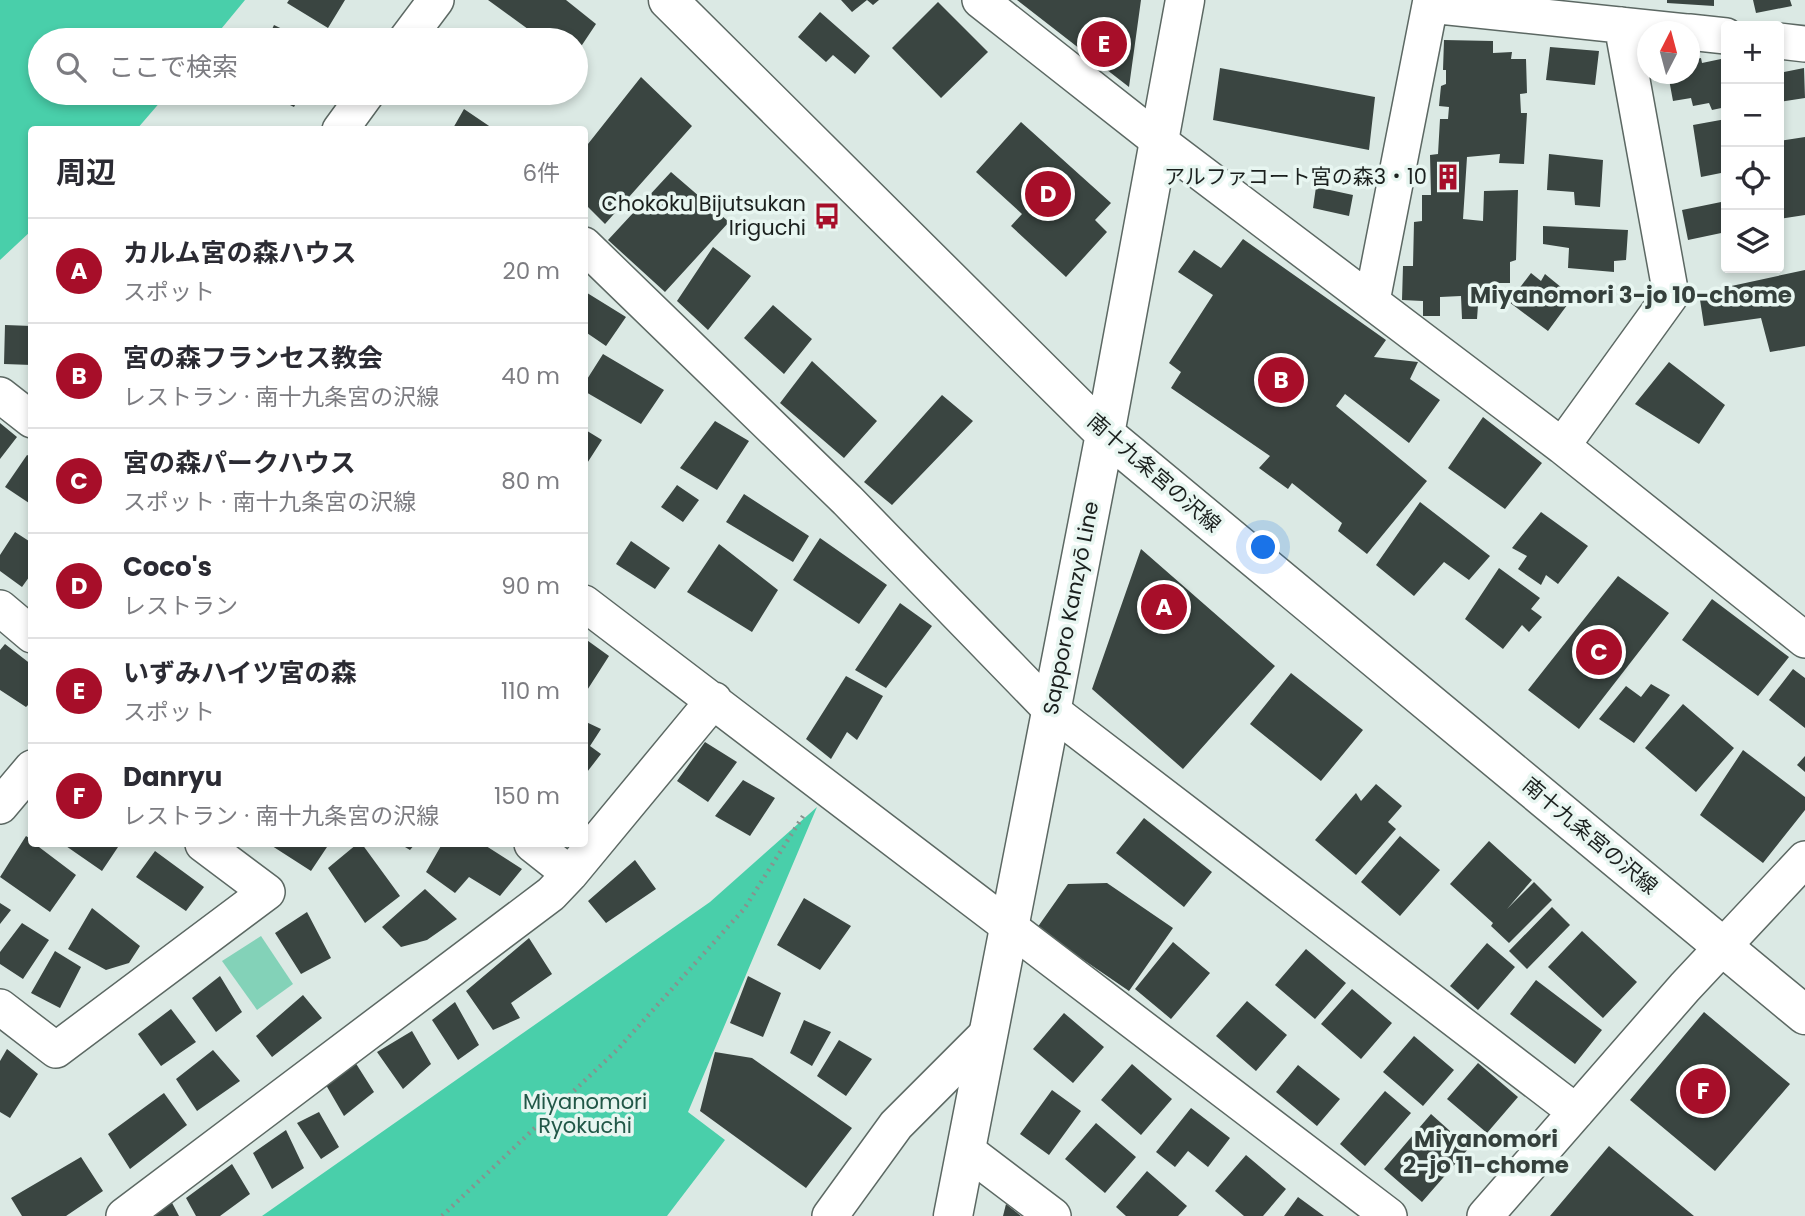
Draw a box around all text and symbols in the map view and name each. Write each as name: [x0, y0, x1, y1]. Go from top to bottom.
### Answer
pin: E: [1081, 18, 1127, 70]
north arrow: [1637, 21, 1700, 84]
map controls: [1721, 21, 1784, 273]
button: +: [1721, 21, 1784, 84]
search box: [28, 28, 588, 105]
icon: search: [52, 48, 90, 86]
text: ここで検索: [108, 49, 238, 85]
button: −: [1721, 84, 1784, 147]
button: locate: [1721, 147, 1784, 210]
text: 周辺: [56, 151, 116, 194]
text: 6件: [522, 157, 560, 189]
place label: アルファコート宮の森3・10: [1164, 162, 1427, 191]
building icon: アルファコート宮の森3・10: [1433, 162, 1463, 192]
pin: D: [1025, 168, 1071, 220]
place label: Chokoku Bijutsukan Iriguchi: [602, 189, 806, 242]
bus stop icon: Chokoku Bijutsukan Iriguchi: [812, 201, 842, 231]
button: layers: [1721, 210, 1784, 273]
text: カルム宮の森ハウス: [123, 235, 356, 271]
text: A: [71, 255, 87, 287]
text: 20 m: [502, 255, 560, 287]
text: スポット: [123, 276, 215, 308]
district label: Miyanomori 3-jo 10-chome: [1470, 279, 1792, 311]
text: 宮の森フランセス教会: [123, 340, 383, 376]
pin: B: [1258, 354, 1304, 406]
text: B: [71, 360, 87, 392]
text: 40 m: [501, 360, 560, 392]
text: レストラン · 南十九条宮の沢線: [123, 381, 439, 413]
street label: 南十九条宮の沢線: [1081, 407, 1227, 539]
text: 宮の森パークハウス: [123, 445, 356, 481]
text: C: [70, 465, 88, 497]
text: 80 m: [501, 465, 560, 497]
text: スポット · 南十九条宮の沢線: [123, 486, 416, 518]
street label: Sapporo Kanzyō Line: [1036, 499, 1105, 717]
your location: [1246, 530, 1280, 564]
text: Coco's: [123, 549, 212, 585]
text: D: [71, 570, 87, 602]
text: 90 m: [501, 570, 560, 602]
pin: A: [1141, 581, 1187, 633]
text: レストラン: [123, 590, 238, 622]
pin: C: [1576, 626, 1622, 678]
text: いずみハイツ宮の森: [123, 655, 356, 691]
text: E: [73, 675, 85, 707]
text: 110 m: [501, 675, 560, 707]
text: スポット: [123, 696, 215, 728]
text: Danryu: [123, 759, 222, 795]
street label: 南十九条宮の沢線: [1517, 771, 1664, 901]
text: F: [73, 780, 85, 812]
text: 150 m: [494, 780, 560, 812]
text: レストラン · 南十九条宮の沢線: [123, 800, 439, 832]
pin: F: [1680, 1065, 1726, 1117]
park label: Miyanomori Ryokuchi: [523, 1087, 647, 1140]
district label: Miyanomori 2-jo 11-chome: [1403, 1123, 1569, 1181]

